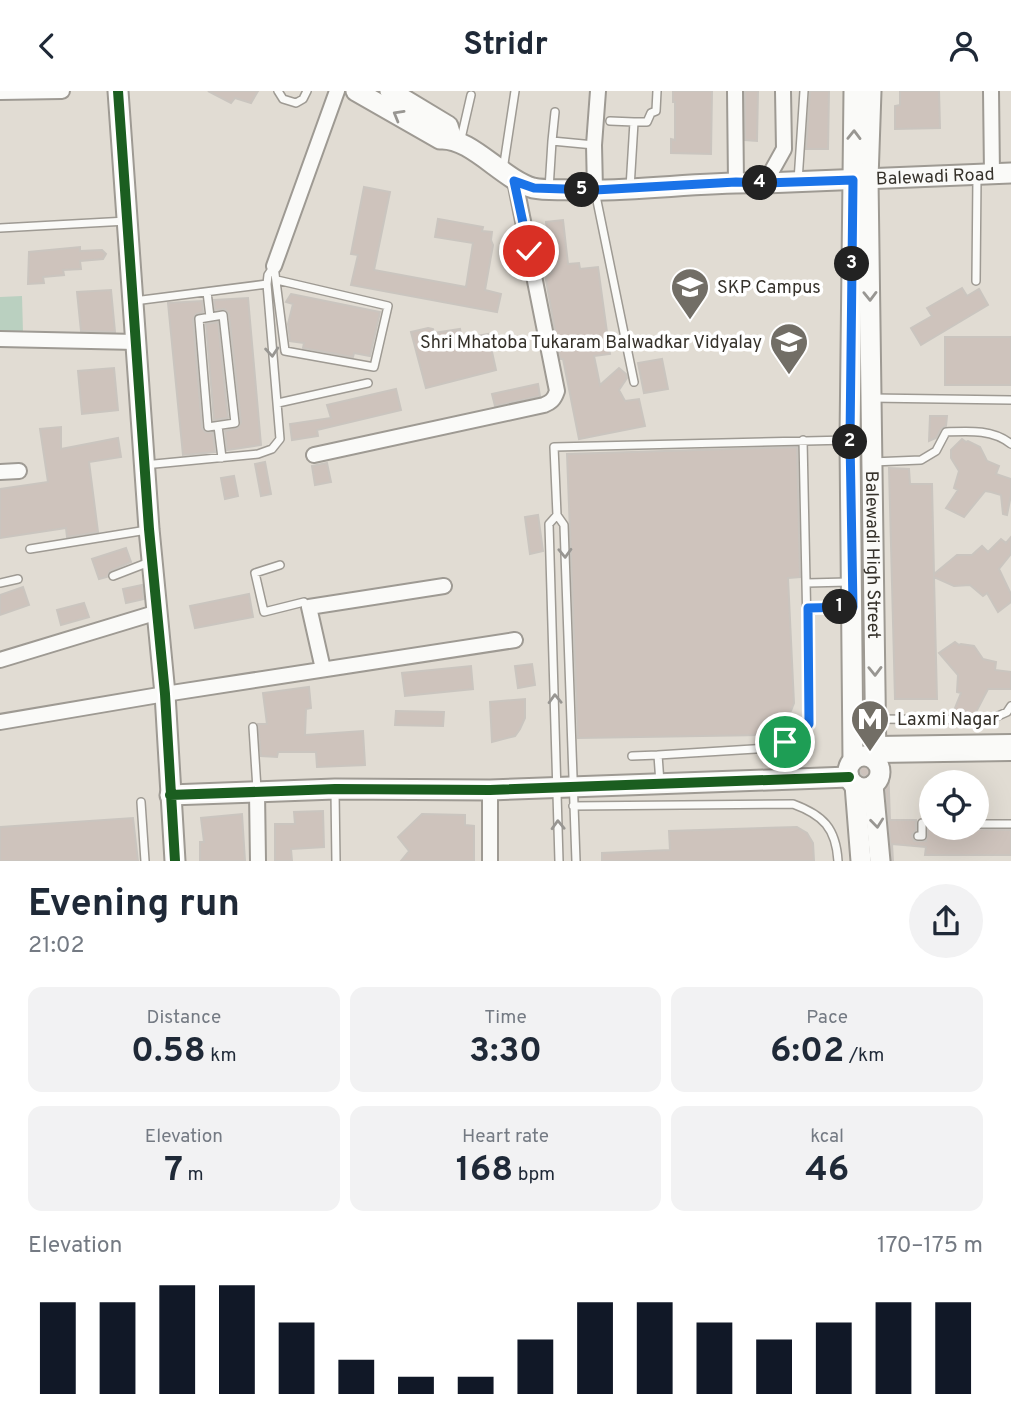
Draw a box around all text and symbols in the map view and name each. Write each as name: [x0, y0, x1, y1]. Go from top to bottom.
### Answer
text: Stridr: [463, 26, 548, 66]
icon: back: [28, 27, 66, 65]
icon: person: [945, 27, 983, 65]
one-way arrow: [392, 110, 405, 123]
one-way arrow: [846, 130, 862, 140]
street label: Balewadi Road: [875, 164, 995, 191]
pin: 4: [742, 165, 778, 201]
text: 4: [753, 170, 766, 194]
pin: 5: [564, 173, 600, 207]
text: 5: [576, 177, 587, 201]
pin: [499, 221, 559, 281]
icon: check: [510, 232, 548, 270]
pin: 3: [834, 247, 870, 281]
text: 3: [846, 251, 857, 275]
school or university icon: SKP Campus: [669, 266, 711, 321]
place label: SKP Campus: [717, 277, 821, 300]
one-way arrow: [862, 291, 877, 302]
school or university icon: Shri Mhatoba Tukaram Balwadkar Vidyalay: [768, 321, 810, 376]
place label: Shri Mhatoba Tukaram Balwadkar Vidyalay: [420, 332, 762, 355]
one-way arrow: [264, 347, 279, 358]
pin: 2: [832, 425, 868, 459]
text: 2: [844, 429, 855, 453]
street label: Balewadi High Street: [859, 471, 884, 639]
one-way arrow: [557, 548, 572, 559]
pin: 1: [822, 589, 858, 625]
text: 1: [836, 594, 843, 618]
one-way arrow: [867, 666, 883, 677]
one-way arrow: [547, 693, 563, 703]
metro station icon: Laxmi Nagar: [849, 698, 891, 753]
place label: Laxmi Nagar: [897, 709, 999, 732]
pin: [755, 712, 815, 772]
icon: arrive: [766, 723, 804, 761]
map controls: [919, 770, 989, 840]
button: locate: [919, 770, 989, 840]
one-way arrow: [869, 818, 884, 829]
one-way arrow: [550, 819, 566, 829]
text: Evening run: [28, 881, 240, 930]
button: share: [909, 884, 983, 958]
text: 21:02: [28, 932, 85, 961]
text: Distance: [147, 1006, 221, 1030]
text: Time: [484, 1006, 527, 1030]
text: Pace: [806, 1006, 848, 1030]
text: 0.58: [131, 1030, 206, 1074]
text: 3:30: [469, 1030, 542, 1074]
text: 6:02: [770, 1030, 844, 1074]
text: km: [206, 1044, 237, 1068]
text: /km: [844, 1044, 884, 1068]
text: Elevation: [145, 1125, 223, 1149]
text: Heart rate: [462, 1125, 549, 1149]
text: kcal: [810, 1125, 844, 1149]
text: 7: [164, 1149, 183, 1193]
text: 168: [456, 1149, 513, 1193]
text: 46: [805, 1149, 849, 1193]
text: m: [183, 1163, 204, 1187]
text: bpm: [513, 1163, 555, 1187]
text: Elevation: [28, 1232, 123, 1261]
text: 170–175 m: [877, 1232, 983, 1261]

